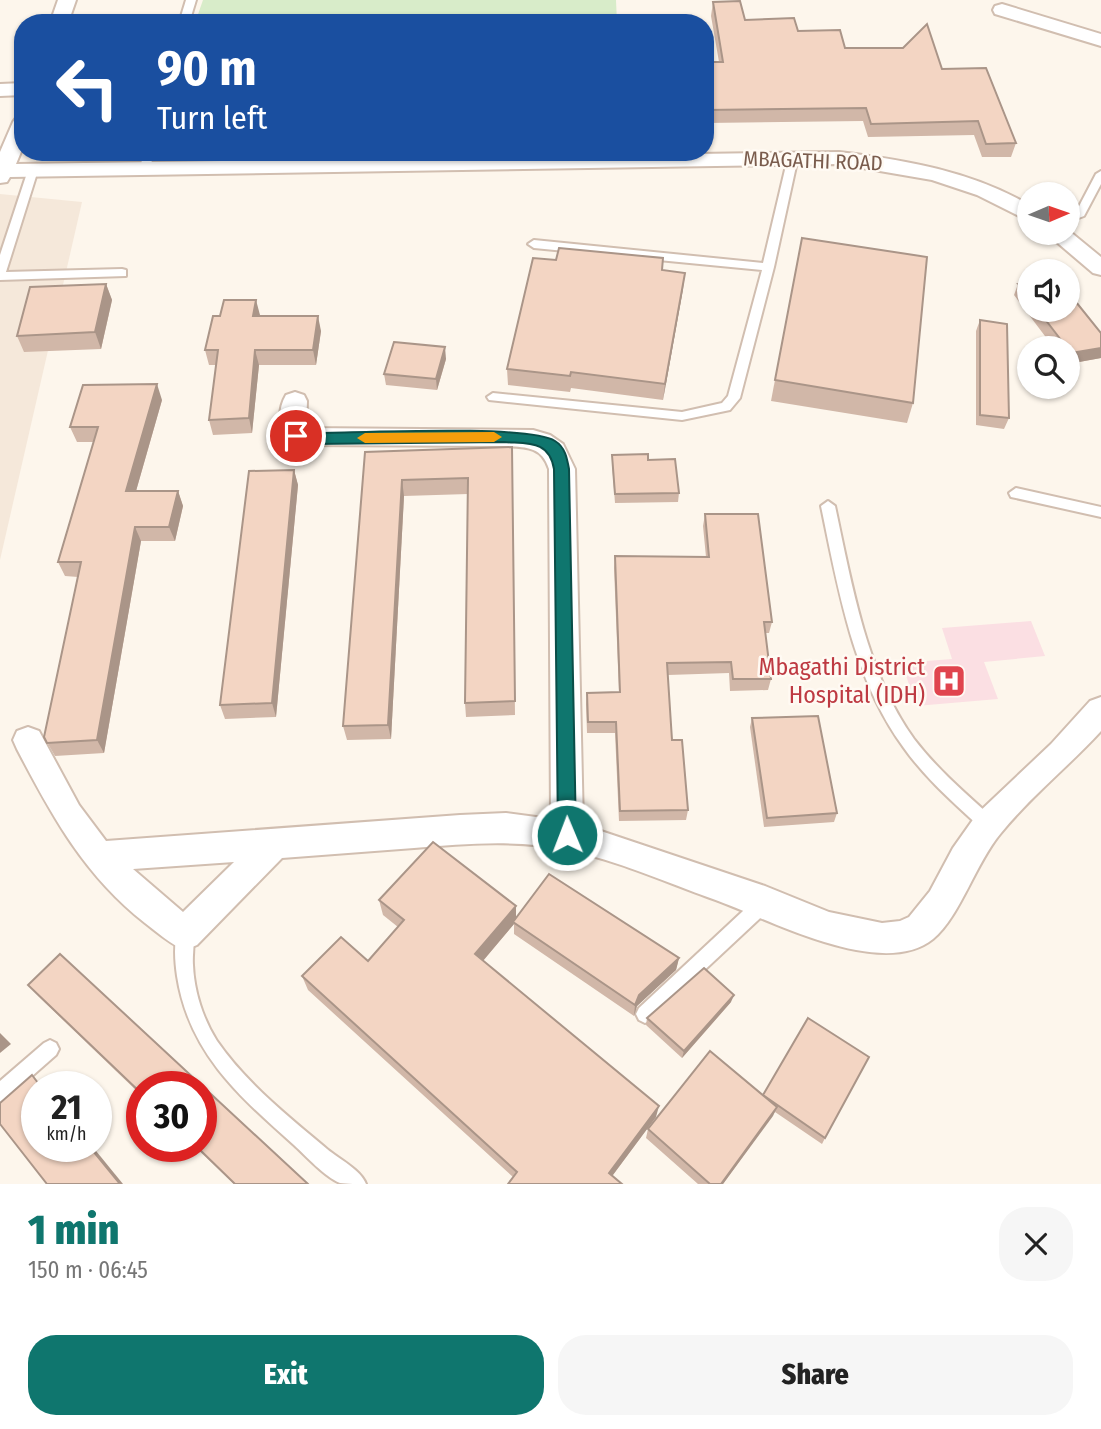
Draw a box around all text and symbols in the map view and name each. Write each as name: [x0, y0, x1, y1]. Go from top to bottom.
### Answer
text: 90 m: [157, 39, 257, 98]
icon: left: [42, 42, 133, 133]
text: Turn left: [157, 99, 267, 137]
street label: MBAGATHI ROAD: [743, 146, 883, 176]
north arrow: [1017, 182, 1080, 245]
map controls: [1017, 182, 1080, 399]
button: sound: [1017, 259, 1080, 322]
button: search: [1017, 336, 1080, 399]
pin: [266, 406, 326, 466]
icon: arrive: [277, 417, 315, 455]
place label: Mbagathi District Hospital (IDH): [758, 653, 925, 709]
hospital icon: Mbagathi District Hospital (IDH): [930, 662, 968, 700]
position arrow: [530, 798, 604, 872]
speed limit sign: 30: [126, 1071, 217, 1162]
text: 21: [51, 1086, 82, 1128]
text: km/h: [46, 1123, 87, 1145]
text: 1 min: [28, 1205, 119, 1255]
button: close: [999, 1207, 1073, 1281]
text: 150 m · 06:45: [28, 1256, 148, 1284]
button: Exit: [28, 1335, 544, 1415]
button: Share: [558, 1335, 1073, 1415]

